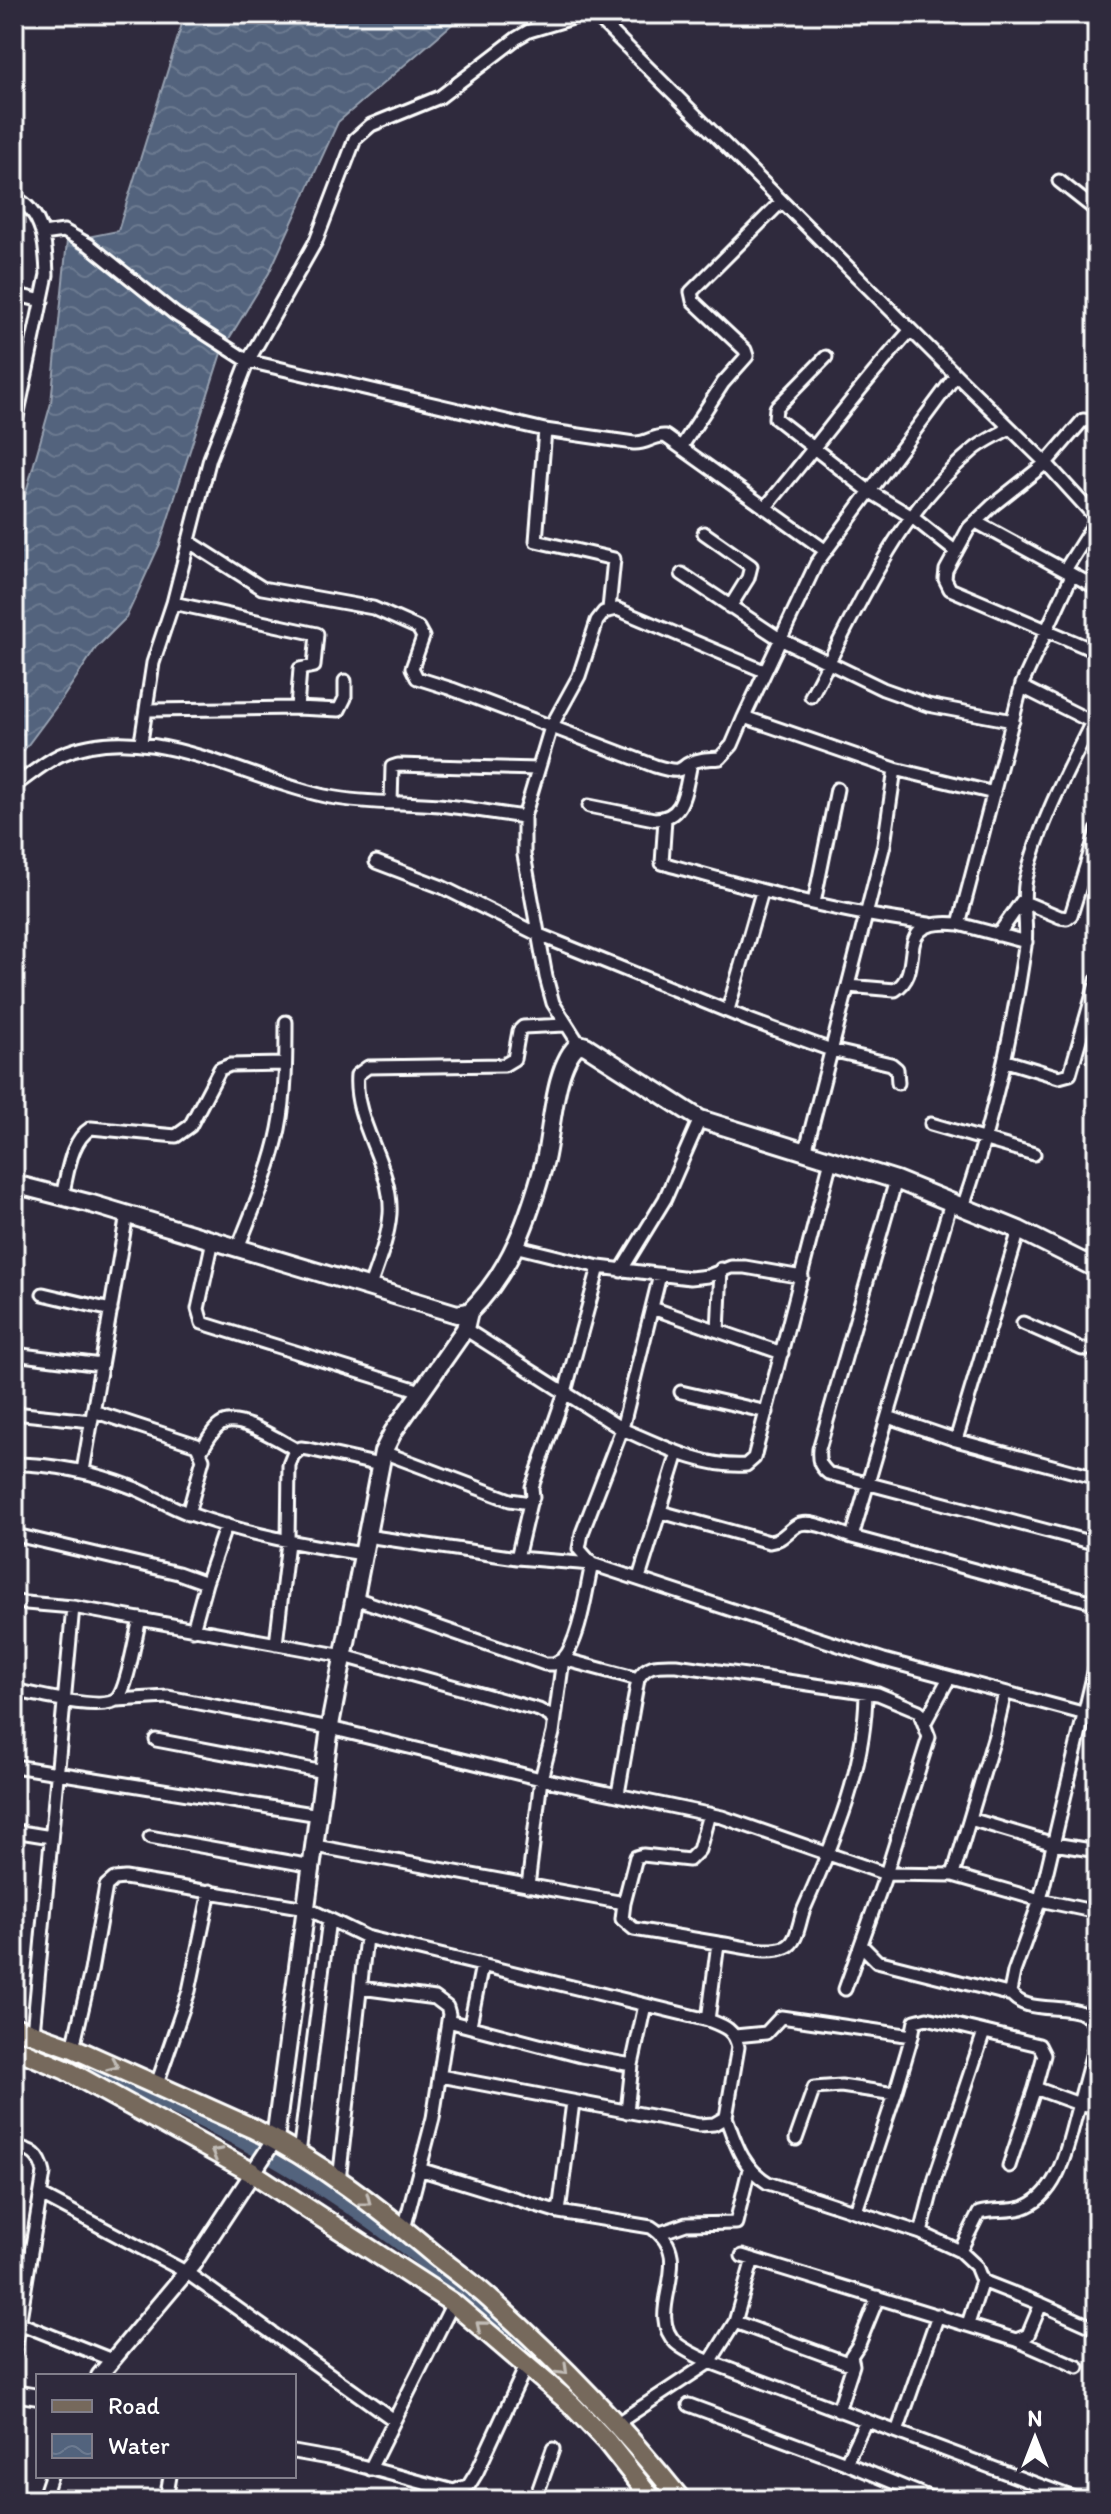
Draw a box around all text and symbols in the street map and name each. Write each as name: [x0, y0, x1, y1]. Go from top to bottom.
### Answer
one-way arrow: [105, 2056, 119, 2072]
one-way arrow: [211, 2147, 225, 2163]
one-way arrow: [357, 2191, 372, 2205]
one-way arrow: [475, 2321, 490, 2335]
one-way arrow: [554, 2360, 568, 2375]
legend: [36, 2374, 296, 2478]
text: Road: [108, 2391, 160, 2420]
north arrow: [995, 2398, 1075, 2478]
text: N: [1028, 2405, 1042, 2432]
text: Water: [108, 2431, 170, 2460]

